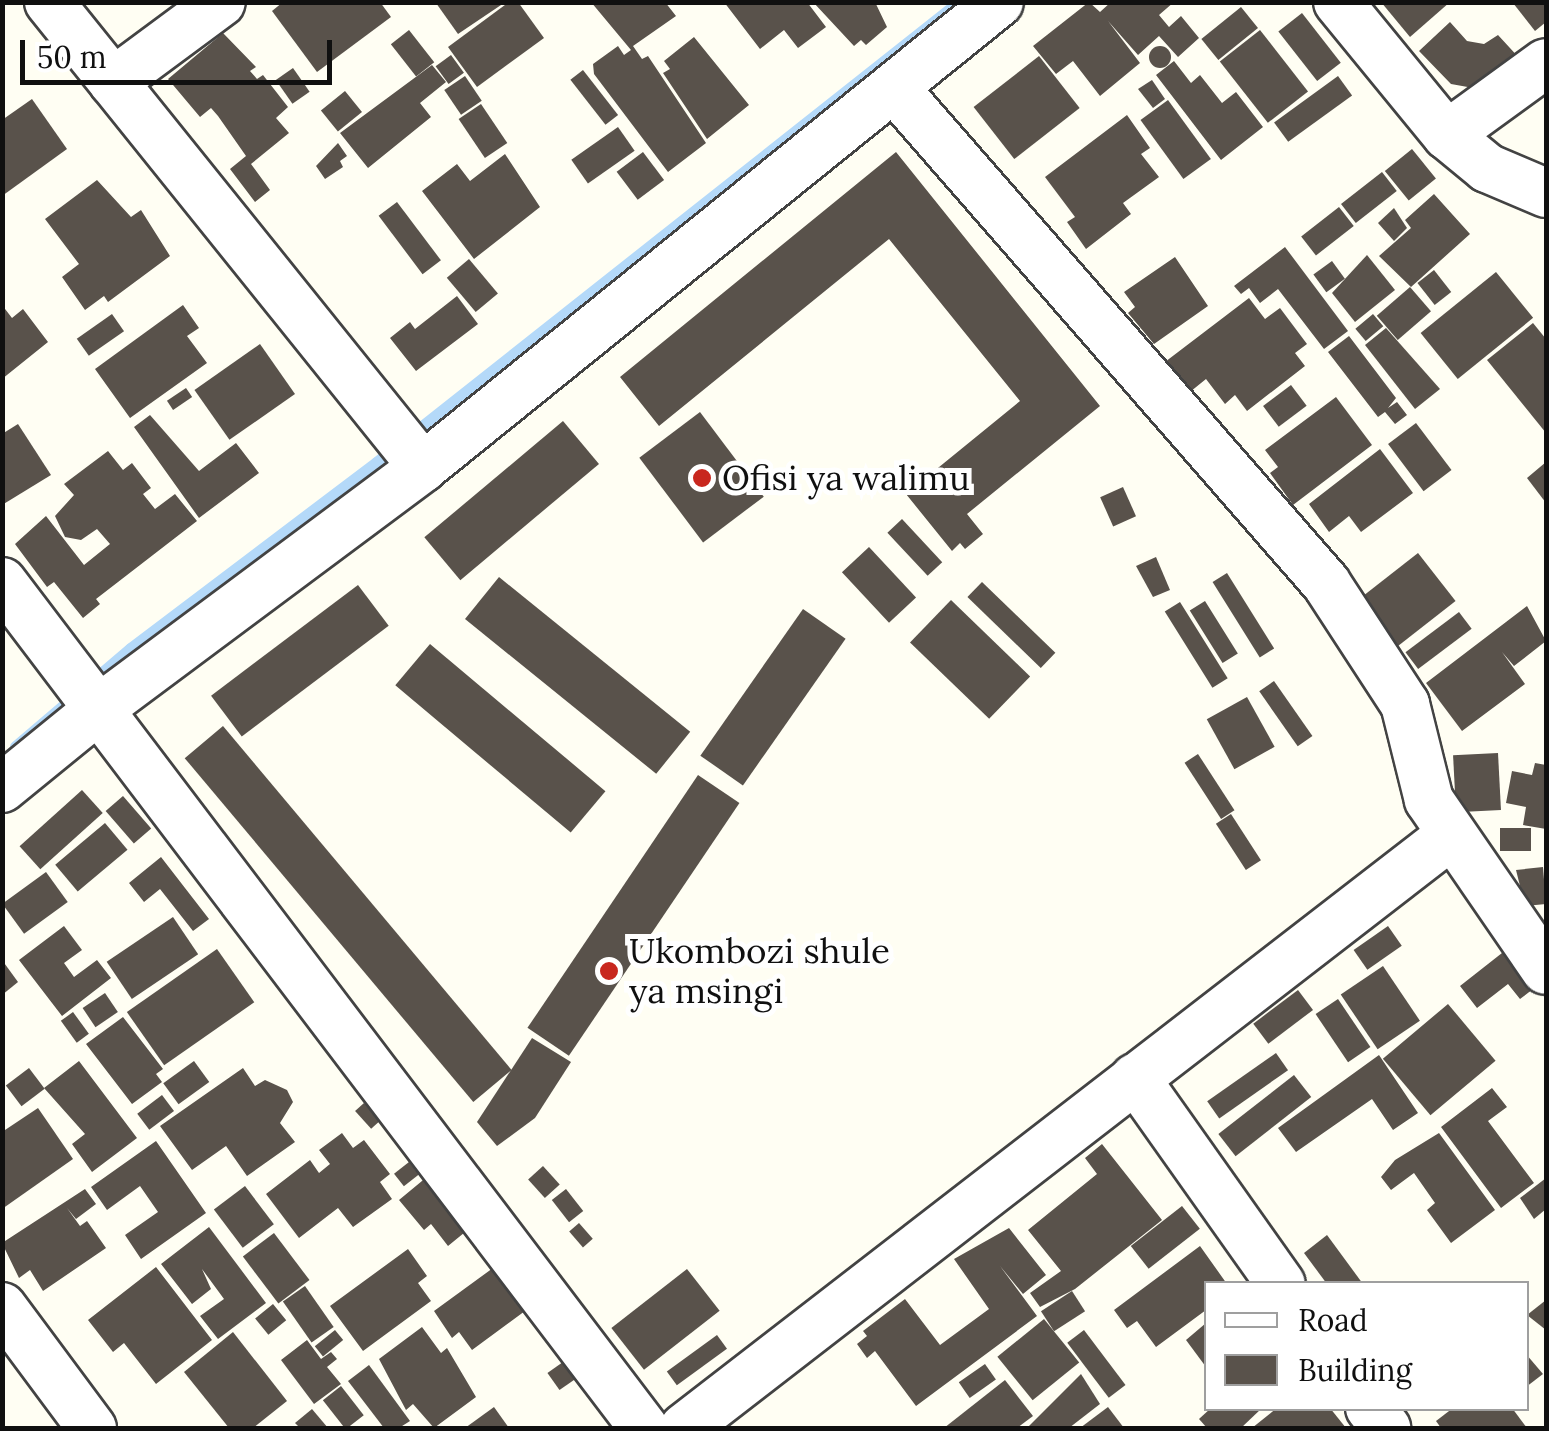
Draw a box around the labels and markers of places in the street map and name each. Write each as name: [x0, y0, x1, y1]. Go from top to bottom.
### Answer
place label: Ofisi ya walimu: [722, 457, 970, 499]
marker: Ofisi ya walimu: [691, 467, 713, 489]
place label: Ukombozi shule ya msingi: [629, 930, 890, 1012]
marker: Ukombozi shule ya msingi: [598, 960, 620, 982]

